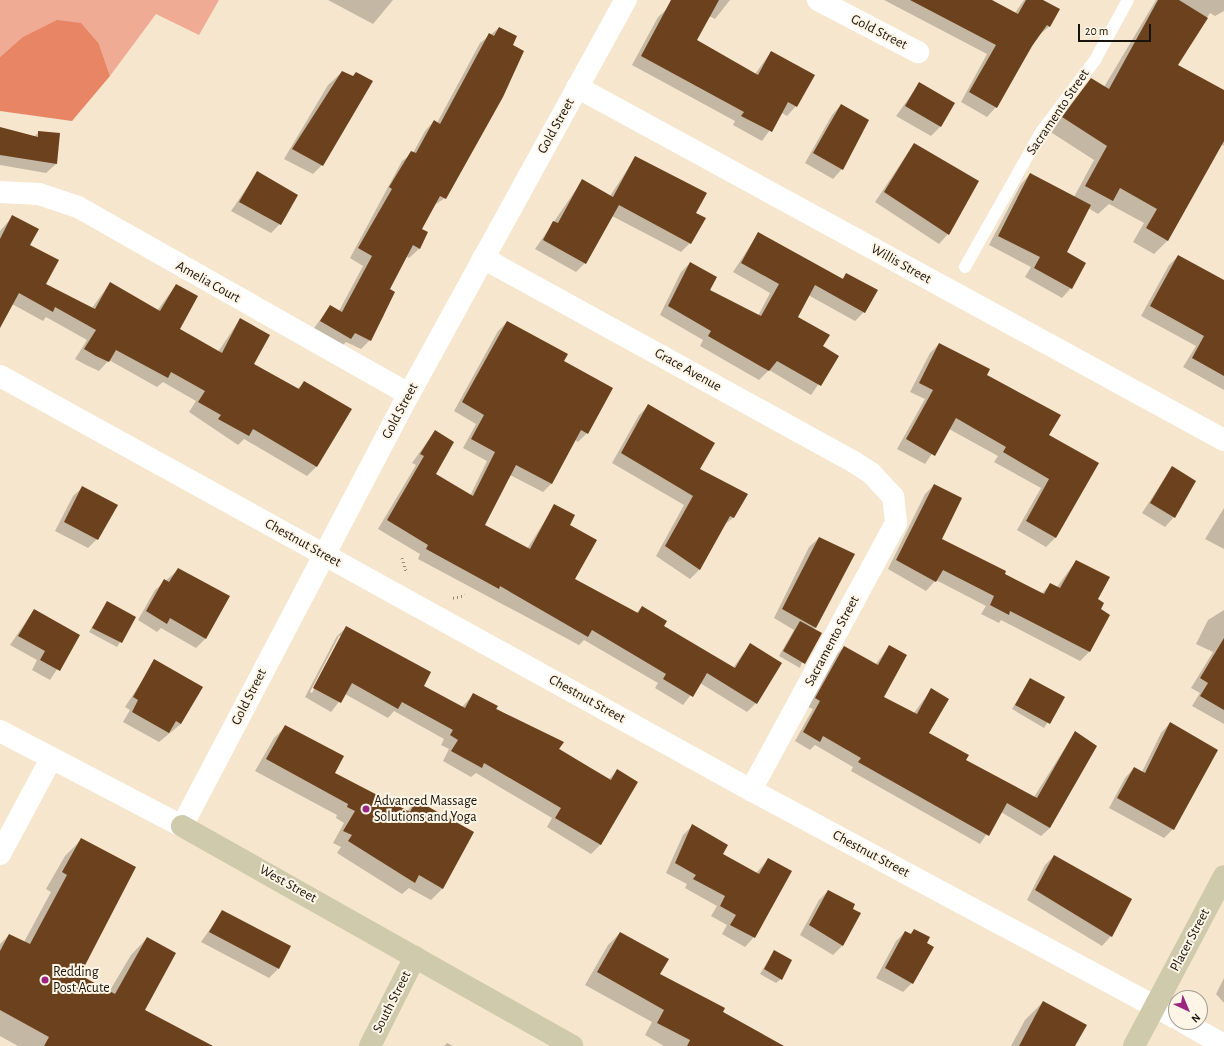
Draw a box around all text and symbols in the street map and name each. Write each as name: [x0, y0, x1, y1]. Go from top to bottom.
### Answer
street label: Gold Street: [848, 11, 910, 53]
scale bar: [1080, 16, 1153, 42]
text: 20 m: [1085, 25, 1108, 37]
street label: Sacramento Street: [1023, 66, 1093, 158]
street label: Gold Street: [534, 95, 578, 157]
street label: Willis Street: [868, 240, 934, 288]
street label: Amelia Court: [173, 257, 243, 307]
street label: Grace Avenue: [652, 345, 724, 395]
street label: Gold Street: [378, 380, 422, 442]
street label: Chestnut Street: [262, 515, 344, 571]
street label: Sacramento Street: [801, 593, 863, 689]
street label: Gold Street: [228, 666, 270, 728]
street label: Chestnut Street: [546, 671, 628, 727]
place label: Advanced Massage Solutions and Yoga: [374, 793, 477, 826]
marker: Advanced Massage Solutions and Yoga: [361, 804, 371, 814]
street label: Chestnut Street: [830, 827, 912, 881]
street label: West Street: [256, 861, 320, 907]
street label: Placer Street: [1166, 906, 1214, 974]
place label: Redding Post Acute: [53, 964, 110, 996]
street label: South Street: [369, 968, 415, 1036]
marker: Redding Post Acute: [40, 975, 50, 985]
north arrow: [1168, 990, 1208, 1030]
text: N: [1189, 1012, 1203, 1025]

